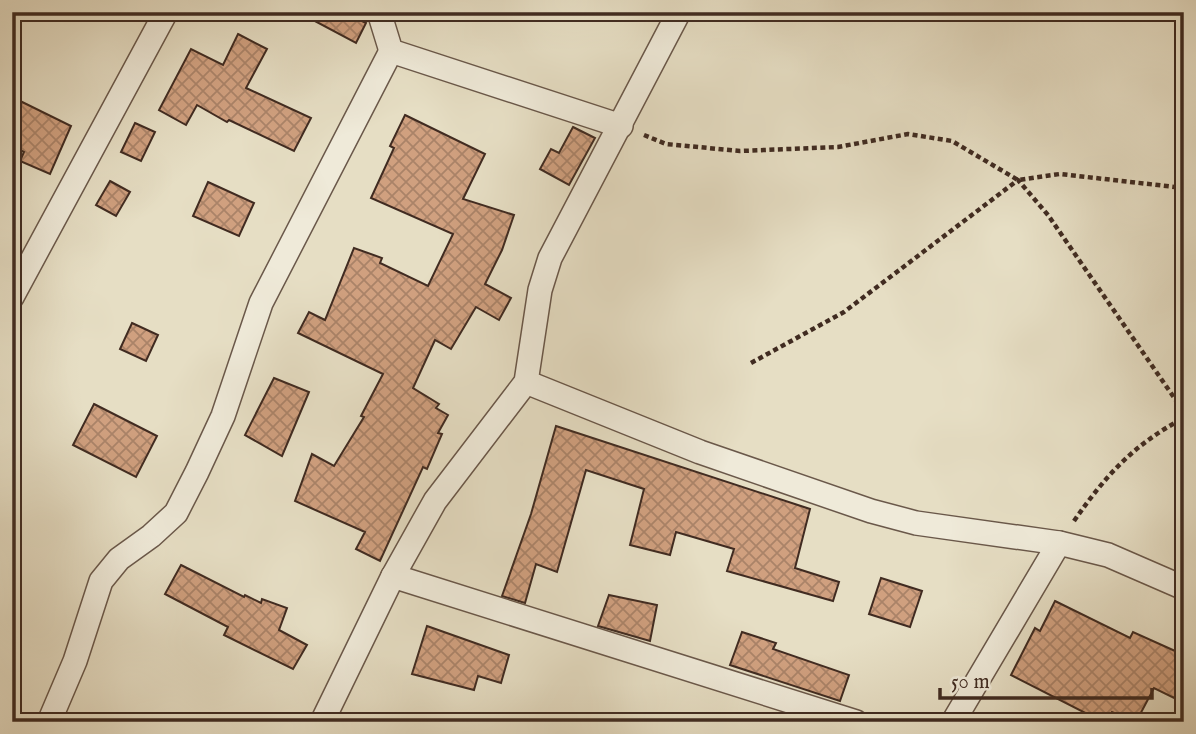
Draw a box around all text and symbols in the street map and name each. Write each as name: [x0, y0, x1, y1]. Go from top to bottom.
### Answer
scale bar: [940, 657, 1152, 701]
text: 50 m: [951, 669, 990, 696]

